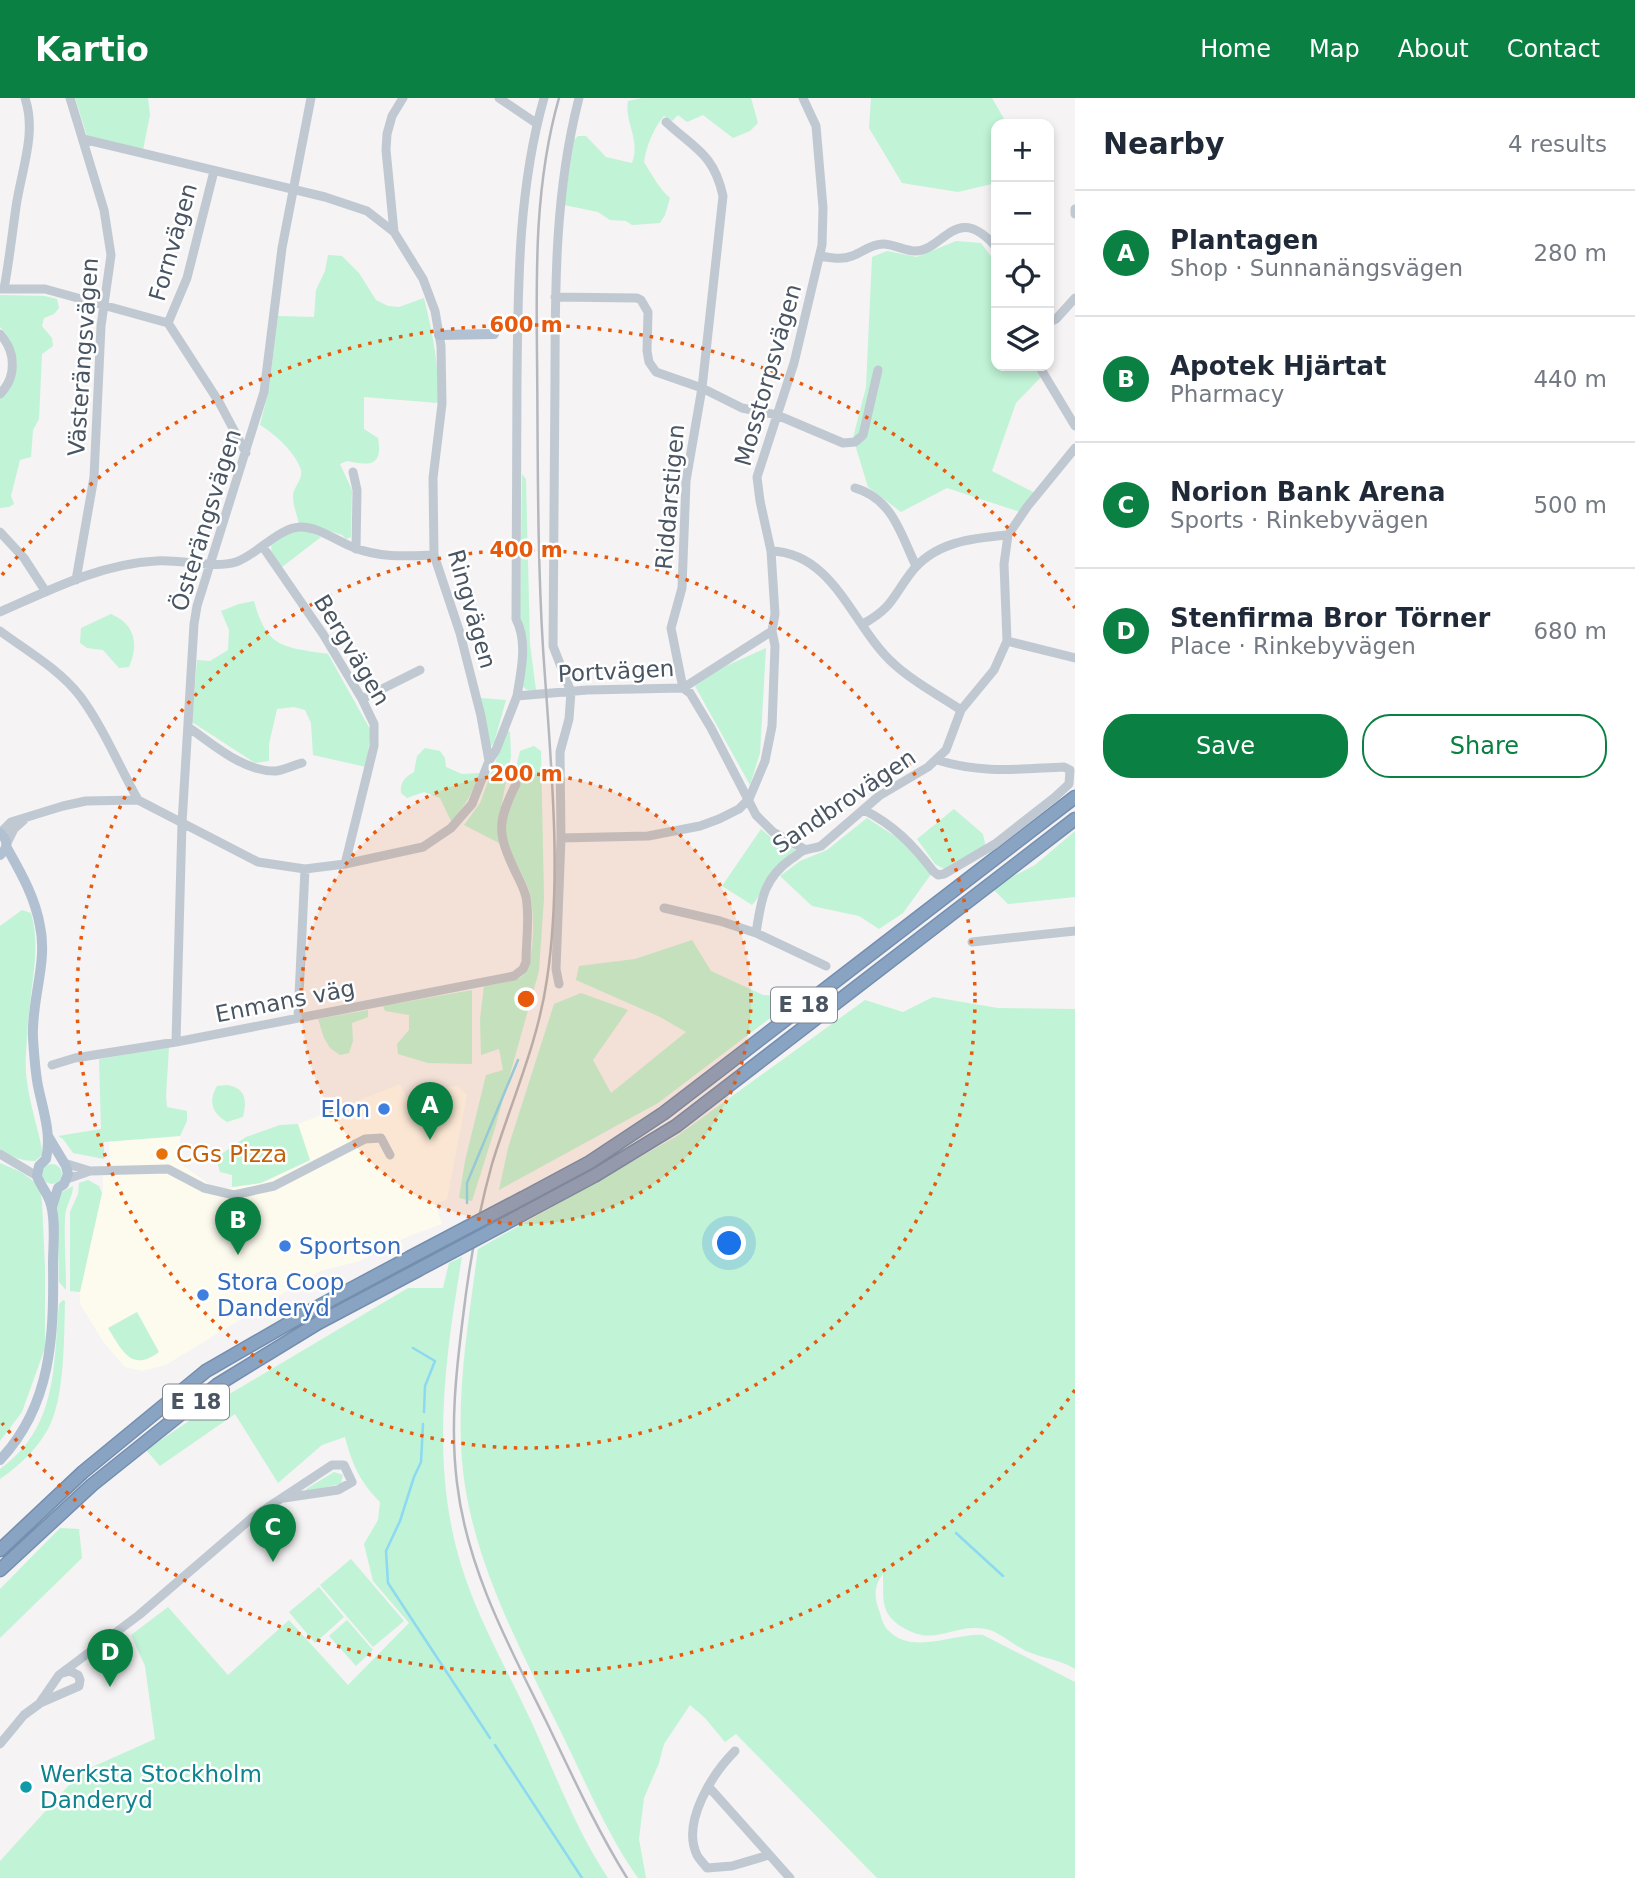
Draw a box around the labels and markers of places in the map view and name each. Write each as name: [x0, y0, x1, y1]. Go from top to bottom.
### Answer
centre of rings: [514, 987, 538, 1011]
pin: A: [407, 1082, 453, 1140]
place label: Elon: [320, 1096, 370, 1122]
marker: Elon: [376, 1101, 392, 1117]
place label: CGs Pizza: [176, 1141, 287, 1167]
marker: CGs Pizza: [154, 1146, 170, 1162]
pin: B: [215, 1197, 261, 1255]
place label: Sportson: [299, 1233, 401, 1259]
marker: Sportson: [277, 1238, 293, 1254]
place label: Stora Coop Danderyd: [217, 1269, 344, 1321]
marker: Stora Coop Danderyd: [195, 1287, 211, 1303]
pin: C: [250, 1504, 296, 1562]
pin: D: [87, 1629, 133, 1687]
place label: Werksta Stockholm Danderyd: [40, 1761, 262, 1813]
marker: Werksta Stockholm Danderyd: [18, 1779, 34, 1795]

